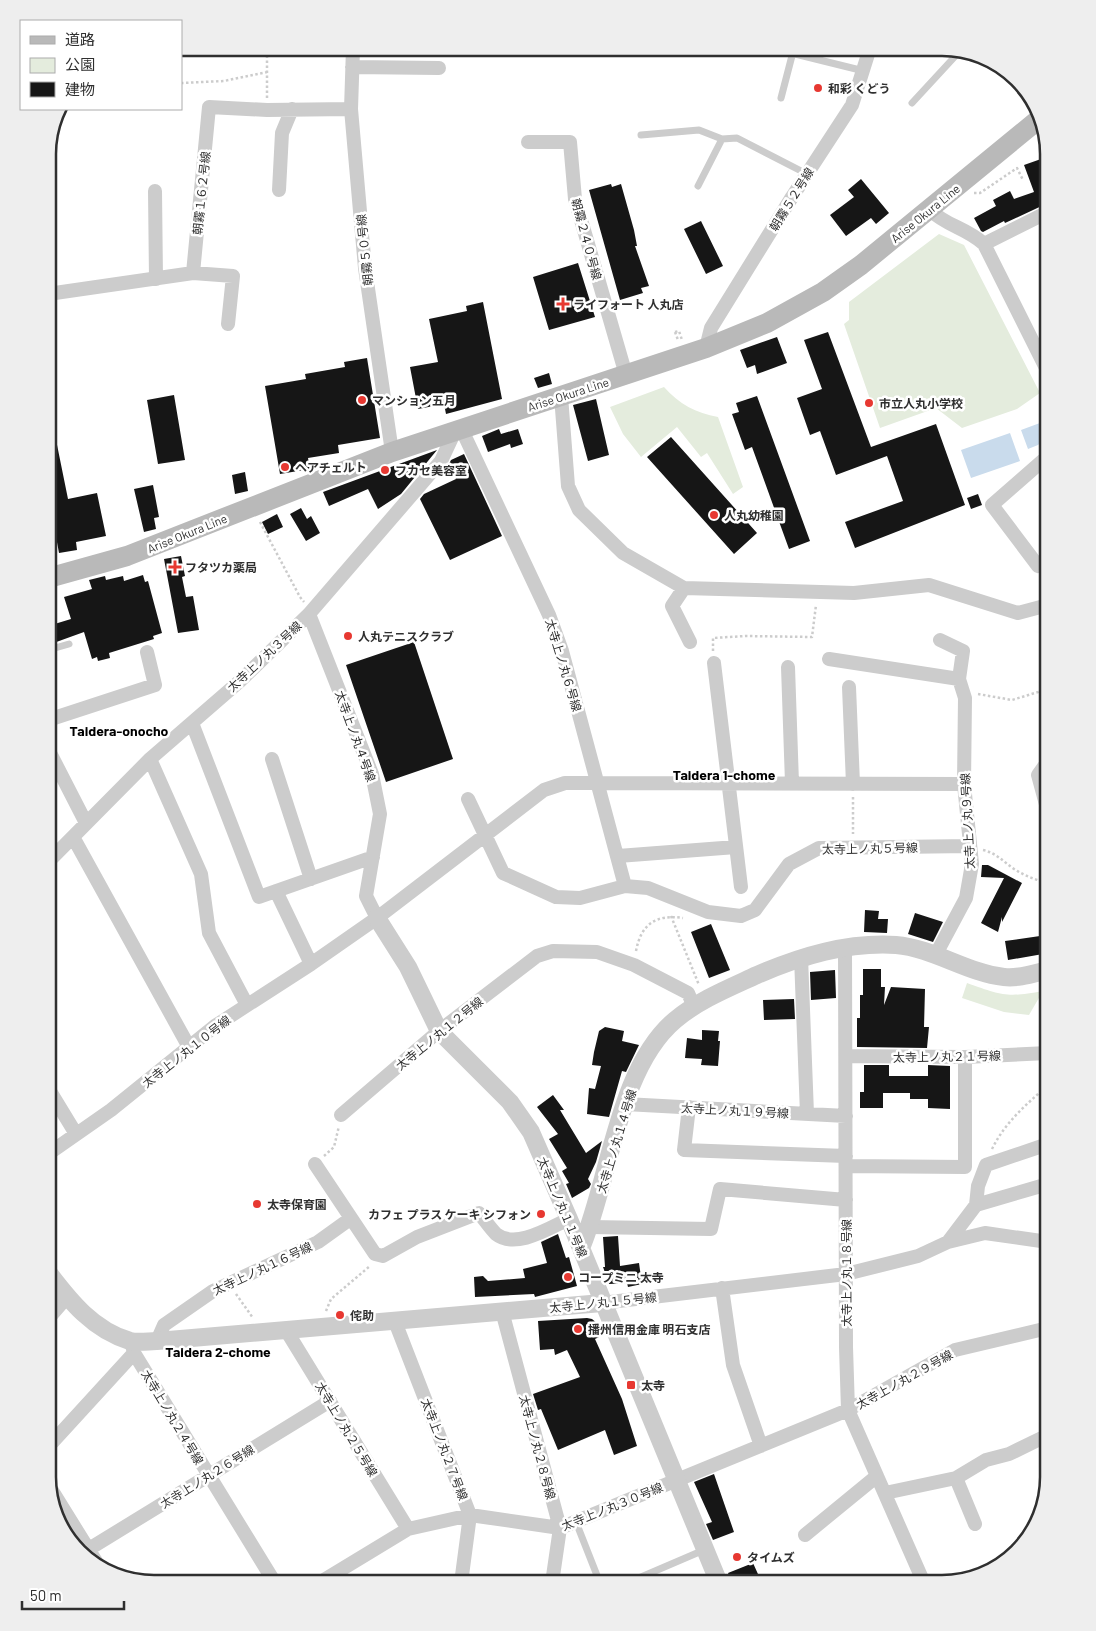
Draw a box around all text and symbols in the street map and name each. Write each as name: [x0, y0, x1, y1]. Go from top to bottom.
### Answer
legend: [20, 20, 182, 110]
text: 道路: [65, 30, 95, 48]
text: 公園: [65, 55, 95, 73]
text: 建物: [65, 80, 95, 98]
place label: 和彩 くどう: [828, 81, 890, 95]
marker: 和彩 くどう: [812, 82, 824, 94]
street label: 朝霧１６２号線: [190, 150, 212, 236]
street label: 朝霧５２号線: [766, 165, 816, 233]
street label: Arise Okura Line: [888, 181, 962, 245]
street label: 朝霧２４０号線: [569, 197, 605, 281]
street label: 朝霧５０号線: [353, 213, 375, 287]
place label: ライフォート 人丸店: [573, 297, 683, 311]
marker: ライフォート 人丸店: [557, 298, 569, 310]
street label: Arise Okura Line: [526, 374, 610, 414]
place label: マンション五月: [372, 393, 456, 407]
marker: マンション五月: [356, 394, 368, 406]
place label: 市立人丸小学校: [879, 396, 963, 410]
marker: 市立人丸小学校: [863, 397, 875, 409]
place label: ヘアチェルト: [295, 460, 367, 474]
marker: ヘアチェルト: [279, 461, 291, 473]
place label: フカセ美容室: [395, 463, 467, 477]
marker: フカセ美容室: [379, 464, 391, 476]
place label: 人丸幼稚園: [724, 508, 784, 522]
marker: 人丸幼稚園: [708, 509, 720, 521]
street label: Arise Okura Line: [145, 511, 229, 555]
place label: フタツカ薬局: [185, 560, 257, 574]
marker: フタツカ薬局: [169, 561, 181, 573]
street label: 太寺上ノ丸６号線: [543, 617, 585, 713]
street label: 太寺上ノ丸３号線: [224, 618, 304, 694]
place label: 人丸テニスクラブ: [358, 629, 454, 643]
marker: 人丸テニスクラブ: [342, 630, 354, 642]
street label: 太寺上ノ丸４号線: [333, 688, 379, 784]
district label: Taidera-onocho: [70, 722, 169, 739]
district label: Taidera 1-chome: [673, 766, 776, 783]
street label: 太寺上ノ丸９号線: [957, 773, 977, 869]
street label: 太寺上ノ丸５号線: [822, 840, 918, 856]
street label: 太寺上ノ丸１２号線: [393, 994, 485, 1072]
street label: 太寺上ノ丸１０号線: [139, 1012, 233, 1090]
street label: 太寺上ノ丸２１号線: [893, 1048, 1001, 1064]
street label: 太寺上ノ丸１４号線: [594, 1087, 638, 1195]
street label: 太寺上ノ丸１９号線: [681, 1100, 789, 1120]
street label: 太寺上ノ丸１１号線: [535, 1155, 591, 1259]
place label: 太寺保育園: [267, 1197, 327, 1211]
marker: 太寺保育園: [251, 1198, 263, 1210]
place label: カフェ プラス ケーキ シフォン: [368, 1207, 531, 1221]
marker: カフェ プラス ケーキ シフォン: [535, 1208, 547, 1220]
street label: 太寺上ノ丸１８号線: [839, 1219, 853, 1327]
street label: 太寺上ノ丸１６号線: [210, 1239, 314, 1297]
place label: コープミニ 太寺: [578, 1270, 664, 1284]
marker: コープミニ 太寺: [562, 1271, 574, 1283]
street label: 太寺上ノ丸１５号線: [549, 1289, 657, 1315]
place label: 侘助: [350, 1308, 374, 1322]
marker: 侘助: [334, 1309, 346, 1321]
place label: 播州信用金庫 明石支店: [588, 1322, 710, 1336]
marker: 播州信用金庫 明石支店: [572, 1323, 584, 1335]
district label: Taidera 2-chome: [165, 1343, 271, 1360]
street label: 太寺上ノ丸２９号線: [853, 1347, 955, 1411]
street label: 太寺上ノ丸２４号線: [139, 1367, 207, 1467]
place label: 太寺: [641, 1378, 665, 1392]
street label: 太寺上ノ丸２５号線: [313, 1379, 381, 1479]
marker: 太寺: [625, 1379, 637, 1391]
street label: 太寺上ノ丸２８号線: [517, 1393, 559, 1501]
street label: 太寺上ノ丸２７号線: [419, 1396, 471, 1502]
street label: 太寺上ノ丸２６号線: [157, 1441, 257, 1511]
street label: 太寺上ノ丸３０号線: [559, 1479, 665, 1533]
place label: タイムズ: [747, 1550, 795, 1564]
marker: タイムズ: [731, 1551, 743, 1563]
scale bar: [22, 1578, 125, 1610]
text: 50 m: [30, 1586, 62, 1604]

